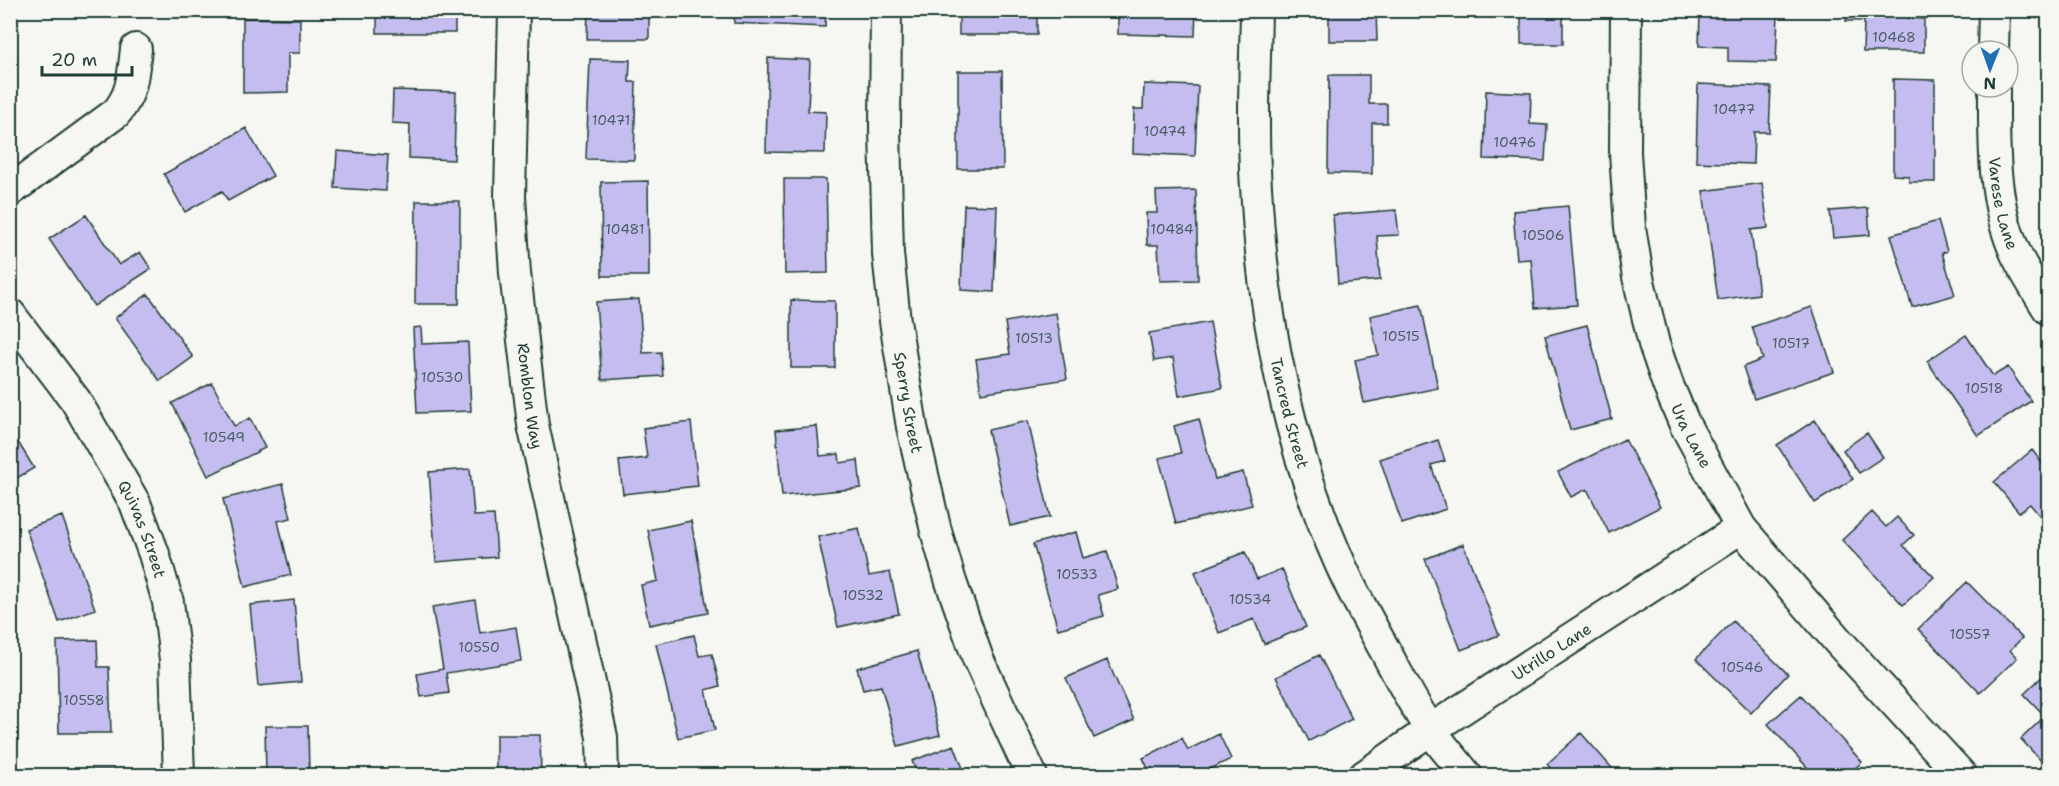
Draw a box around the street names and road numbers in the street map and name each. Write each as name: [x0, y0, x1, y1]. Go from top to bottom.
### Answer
street label: Varese Lane: [1984, 156, 2023, 253]
street label: Romblon Way: [513, 342, 548, 451]
street label: Sperry Street: [890, 350, 928, 455]
street label: Tancred Street: [1266, 356, 1314, 471]
street label: Ura Lane: [1667, 400, 1717, 472]
street label: Quivas Street: [113, 476, 171, 580]
street label: Utrillo Lane: [1507, 618, 1595, 685]

